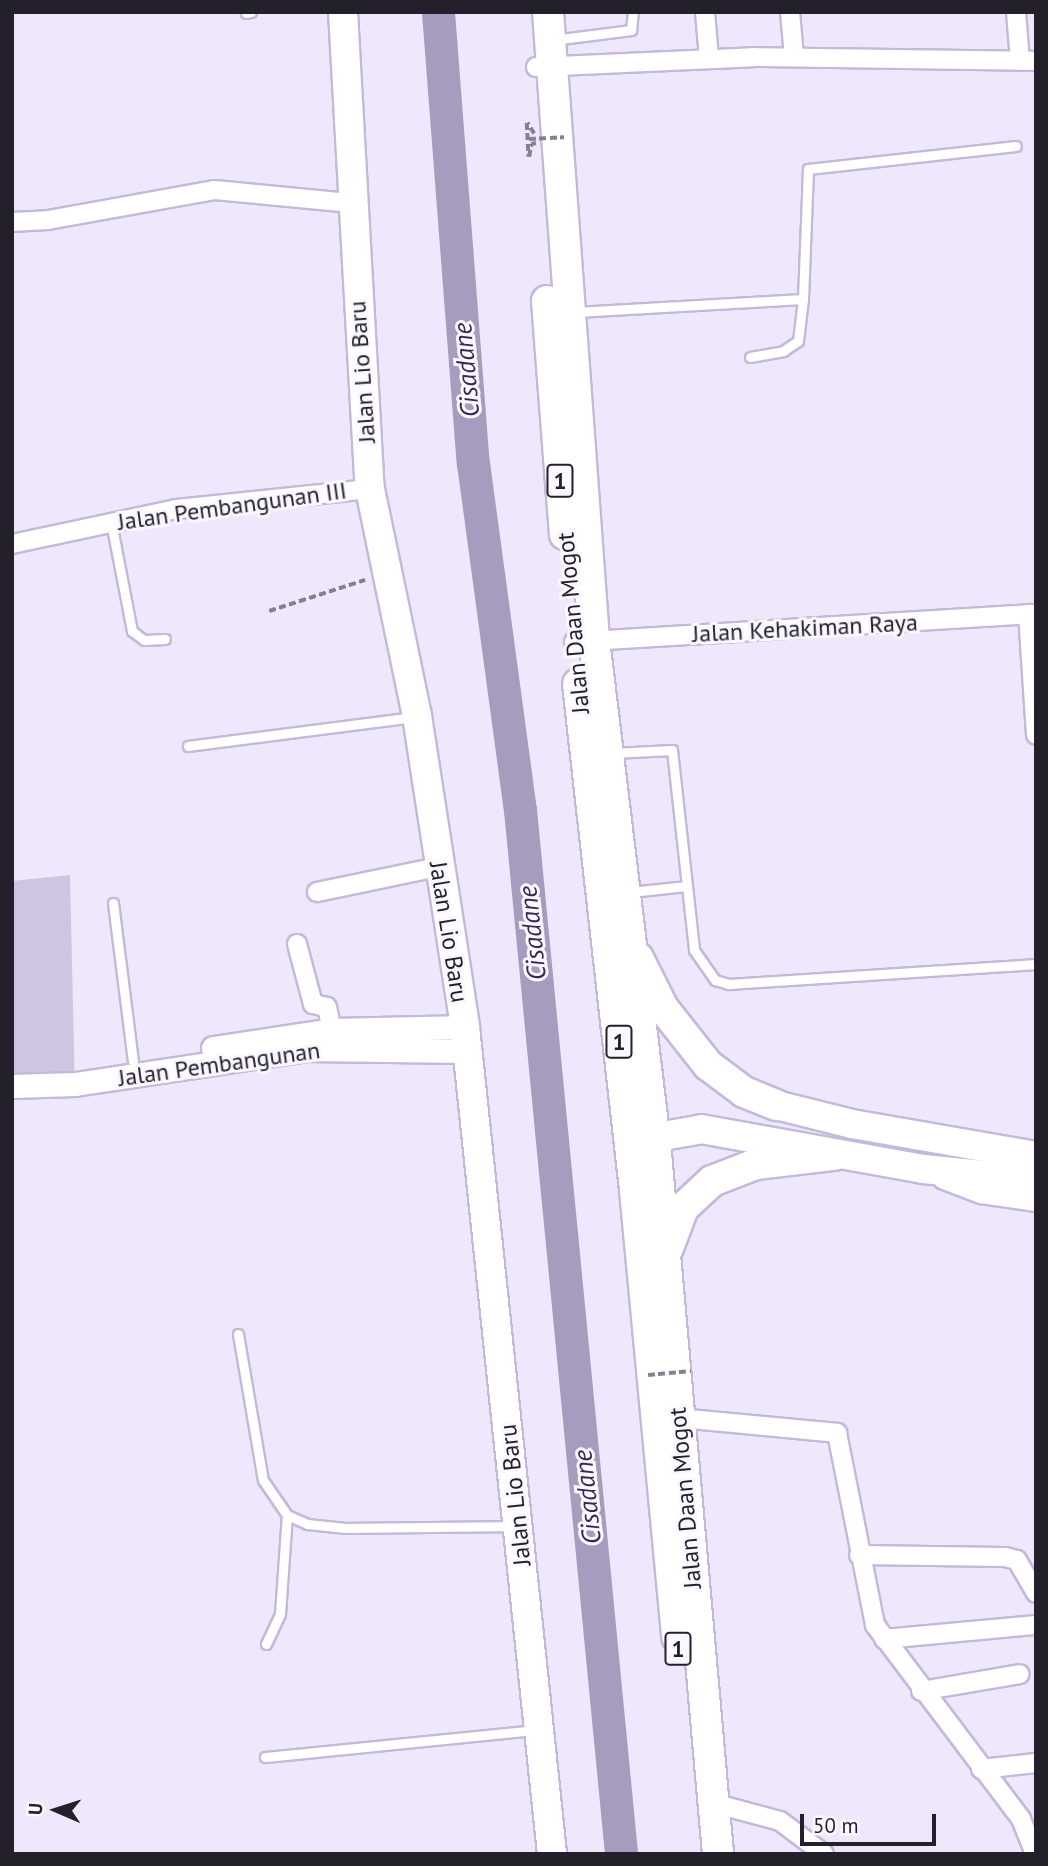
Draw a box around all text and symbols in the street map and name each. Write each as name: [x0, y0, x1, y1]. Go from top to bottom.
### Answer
street label: Jalan Lio Baru: [343, 300, 381, 444]
water label: Cisadane: [446, 321, 486, 419]
road number: 1: [546, 461, 574, 500]
street label: Jalan Pembangunan III: [116, 476, 348, 536]
street label: Jalan Daan Mogot: [551, 531, 595, 715]
street label: Jalan Kehakiman Raya: [691, 608, 919, 648]
street label: Jalan Lio Baru: [424, 859, 474, 1005]
water label: Cisadane: [512, 884, 552, 982]
road number: 1: [605, 1023, 633, 1062]
street label: Jalan Pembangunan: [116, 1036, 322, 1092]
street label: Jalan Daan Mogot: [663, 1406, 707, 1590]
street label: Jalan Lio Baru: [493, 1423, 537, 1567]
water label: Cisadane: [567, 1448, 607, 1546]
road number: 1: [664, 1630, 692, 1668]
north arrow: [21, 1775, 91, 1845]
scale bar: [803, 1800, 940, 1844]
text: U: [23, 1802, 47, 1815]
text: 50 m: [813, 1812, 859, 1839]

